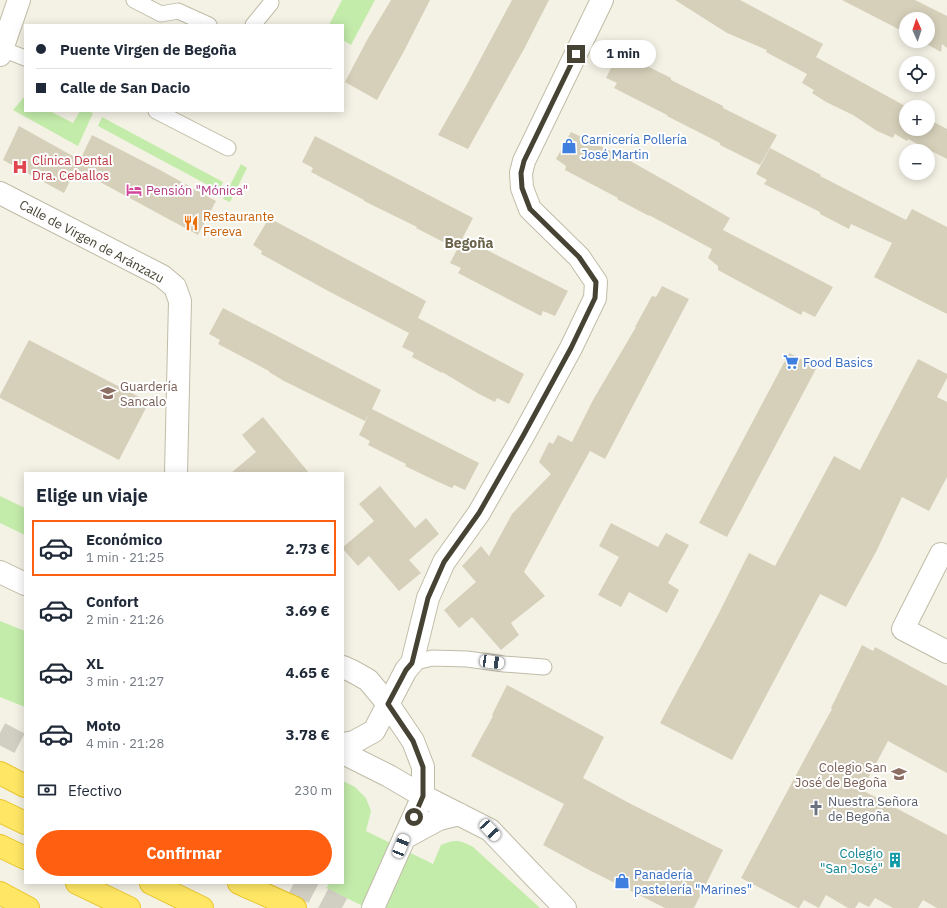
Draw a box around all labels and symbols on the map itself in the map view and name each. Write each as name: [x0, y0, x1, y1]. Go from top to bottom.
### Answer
north arrow: [899, 12, 935, 48]
callout: 1 min: [590, 40, 656, 68]
route end: [567, 45, 585, 63]
place label: Carnicería Pollería José Martin: [581, 131, 687, 163]
shop icon: Carnicería Pollería José Martin: [560, 137, 578, 155]
place label: Clínica Dental Dra. Ceballos: [32, 152, 113, 184]
hospital icon: Clínica Dental Dra. Ceballos: [11, 158, 29, 176]
hotel icon: Pensión "Mónica": [125, 181, 143, 199]
place label: Pensión "Mónica": [146, 182, 248, 199]
street label: Calle de Virgen de Aránzazu: [16, 196, 167, 287]
place label: Restaurante Fereva: [203, 208, 274, 240]
restaurant icon: Restaurante Fereva: [182, 214, 200, 232]
district label: Begoña: [444, 234, 494, 252]
supermarket icon: Food Basics: [782, 353, 800, 371]
place label: Food Basics: [803, 354, 873, 371]
place label: Guardería Sancalo: [120, 378, 178, 410]
school or university icon: Guardería Sancalo: [99, 384, 117, 402]
car: [479, 654, 505, 670]
place label: Colegio San José de Begoña: [795, 759, 887, 791]
school or university icon: Colegio San José de Begoña: [890, 765, 908, 783]
place label: Nuestra Señora de Begoña: [828, 793, 918, 825]
church icon: Nuestra Señora de Begoña: [807, 799, 825, 817]
route start: [405, 808, 423, 826]
car: [477, 817, 503, 843]
car: [391, 833, 411, 859]
place label: Colegio "San José": [820, 845, 883, 877]
building icon: Colegio "San José": [886, 851, 904, 869]
place label: Panadería pastelería "Marines": [634, 866, 752, 898]
shop icon: Panadería pastelería "Marines": [613, 872, 631, 890]

